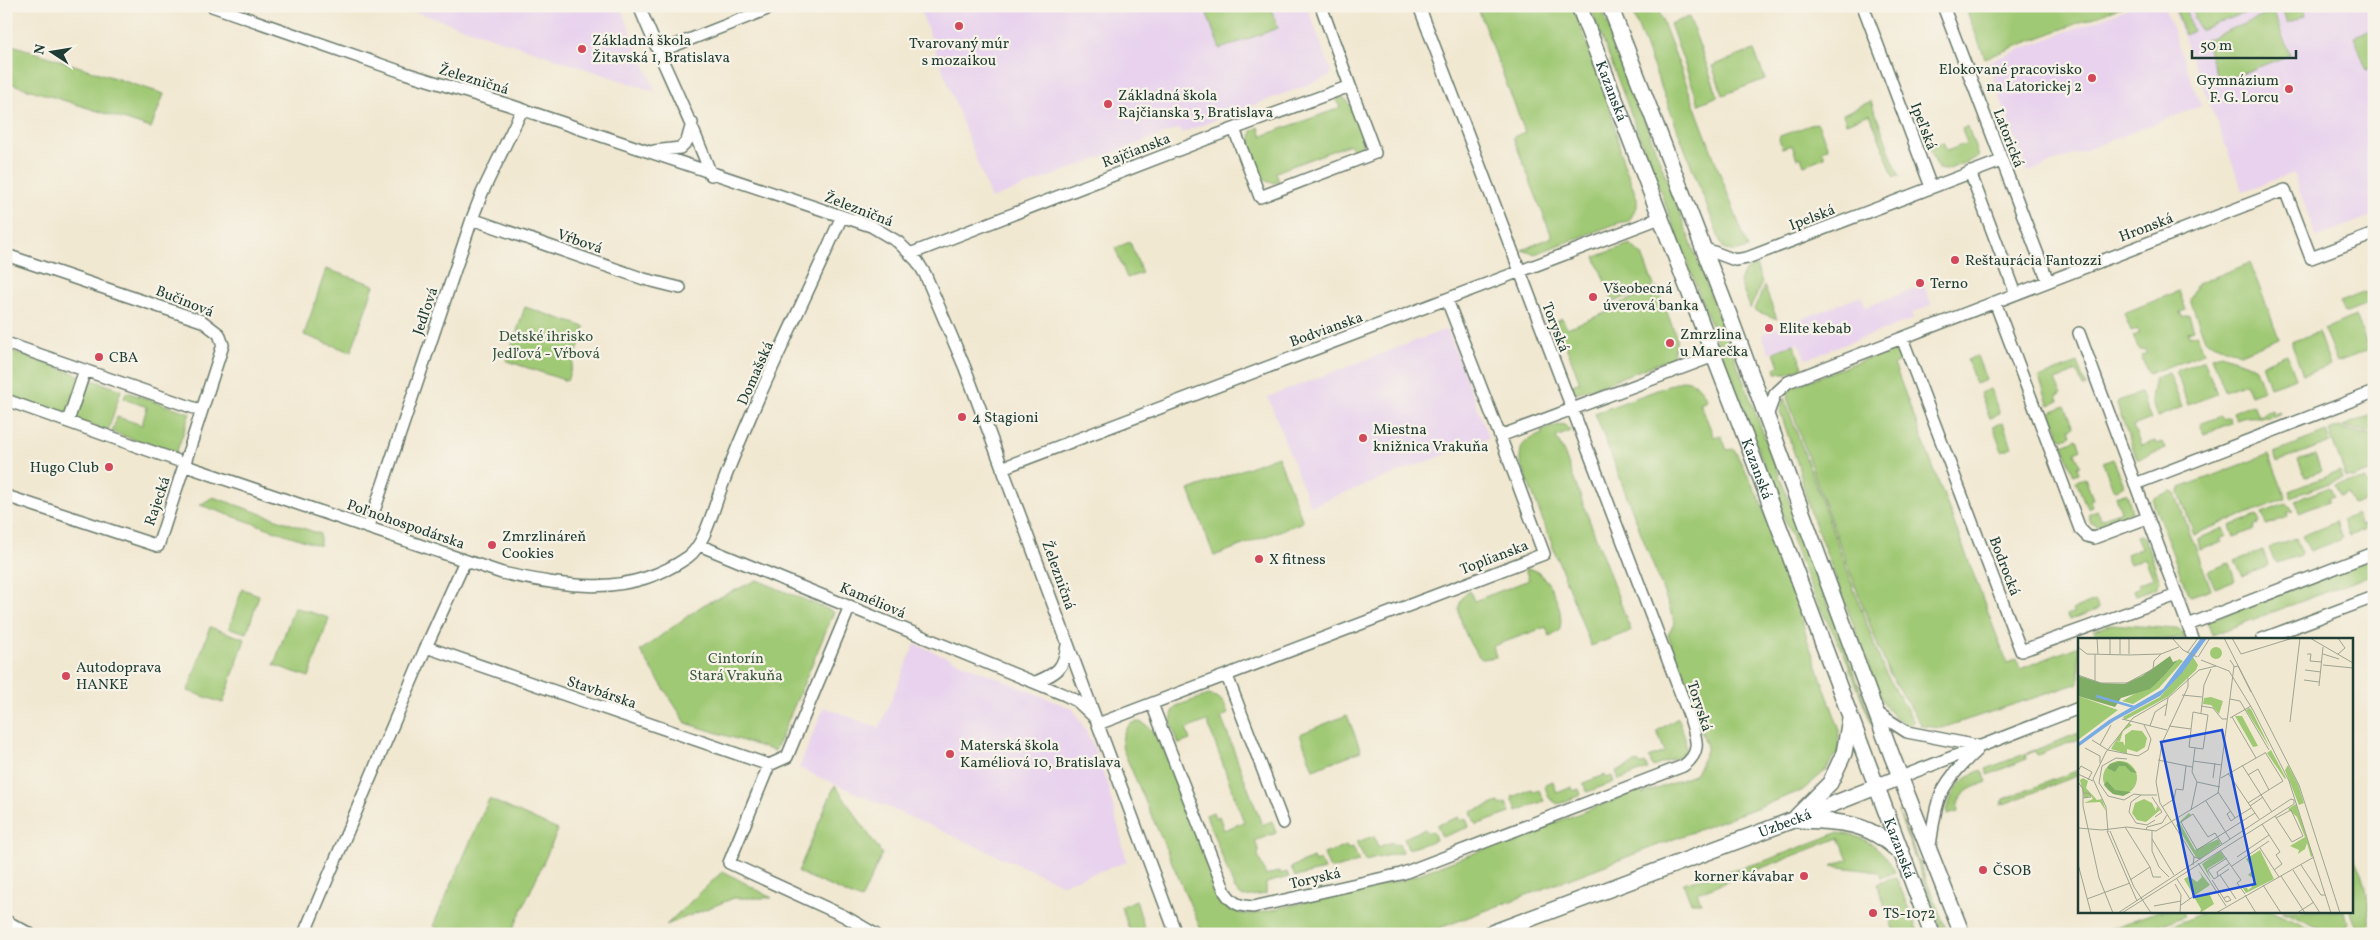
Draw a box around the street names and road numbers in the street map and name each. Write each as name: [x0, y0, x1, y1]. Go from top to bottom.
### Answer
street label: Kazanská: [1589, 58, 1632, 125]
street label: Železničná: [436, 60, 511, 101]
street label: Ipeľská: [1904, 100, 1941, 153]
street label: Latorická: [1987, 106, 2028, 171]
street label: Rajčianska: [1099, 129, 1174, 174]
street label: Železničná: [821, 188, 896, 233]
street label: Ipelská: [1787, 200, 1839, 237]
street label: Hronská: [2116, 208, 2177, 248]
street label: Vŕbová: [554, 225, 605, 260]
street label: Bučinová: [152, 281, 217, 324]
street label: Jedľová: [408, 285, 444, 338]
street label: Toryská: [1535, 299, 1574, 356]
street label: Bodvianska: [1287, 307, 1366, 353]
street label: Domašská: [733, 338, 780, 409]
street label: Kazanská: [1735, 436, 1777, 503]
street label: Rajecká: [140, 474, 177, 529]
street label: Poľnohospodárska: [344, 495, 467, 555]
street label: Bodrocká: [1983, 534, 2025, 599]
street label: Toplianska: [1457, 536, 1532, 581]
street label: Železničná: [1035, 538, 1080, 613]
street label: Kaméliová: [836, 578, 909, 625]
street label: Stavbárska: [564, 672, 639, 715]
street label: Toryská: [1681, 678, 1717, 735]
street label: Uzbecká: [1756, 805, 1815, 844]
street label: Kazanská: [1877, 815, 1919, 882]
street label: Toryská: [1288, 863, 1343, 896]

